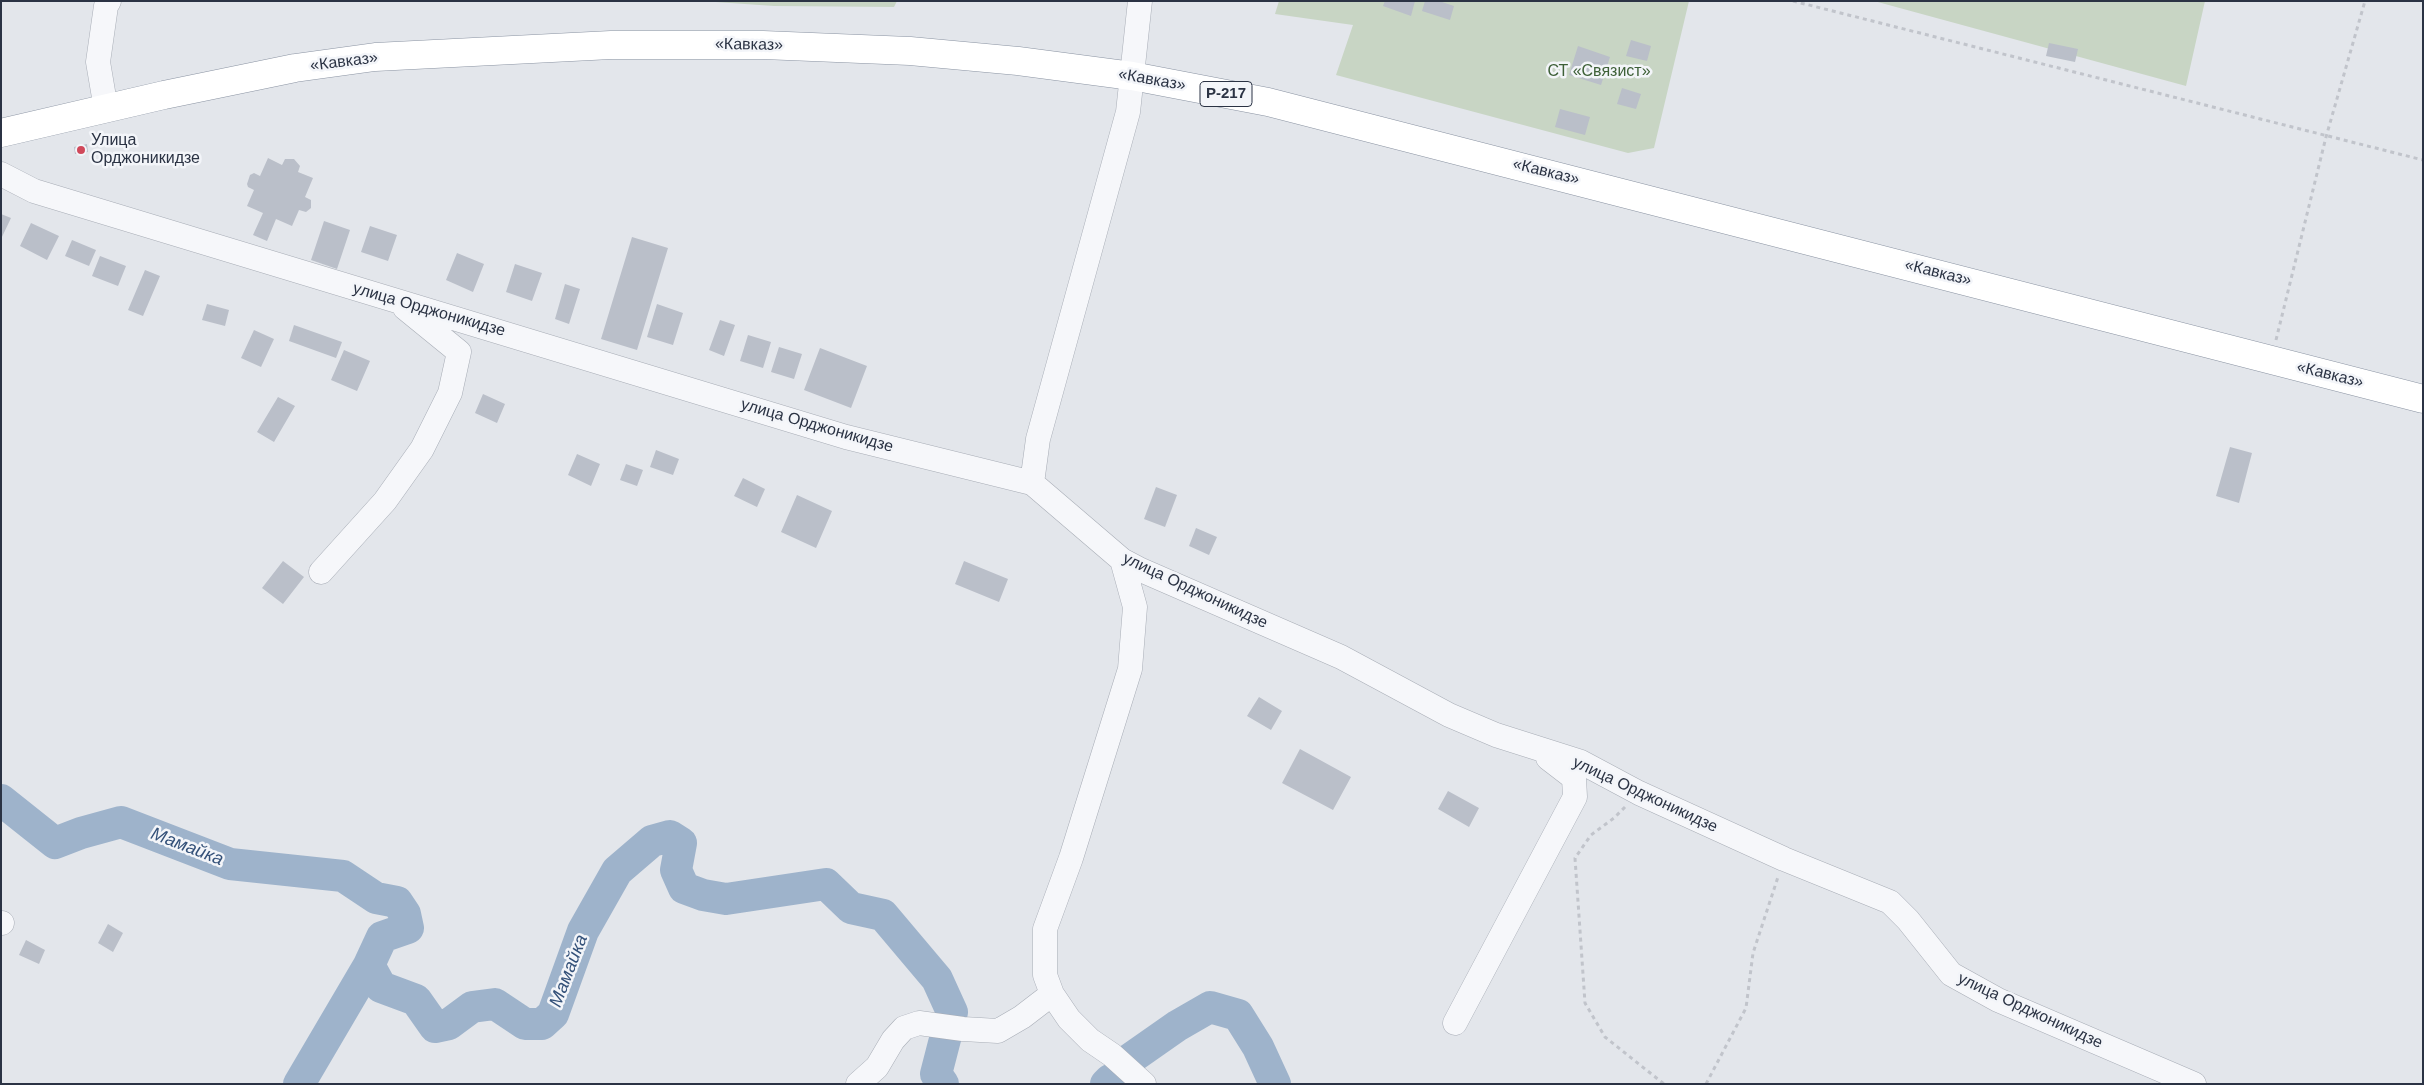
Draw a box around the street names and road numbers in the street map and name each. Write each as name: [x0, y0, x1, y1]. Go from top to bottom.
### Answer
street label: «Кавказ»: [715, 35, 783, 55]
street label: «Кавказ»: [309, 48, 379, 76]
street label: «Кавказ»: [1117, 65, 1187, 95]
road number: Р-217: [1200, 82, 1252, 106]
street label: «Кавказ»: [1511, 154, 1581, 190]
street label: «Кавказ»: [1903, 255, 1973, 291]
street label: улица Орджоникидзе: [351, 279, 507, 341]
street label: «Кавказ»: [2295, 357, 2365, 393]
street label: улица Орджоникидзе: [739, 395, 895, 457]
street label: улица Орджоникидзе: [1120, 549, 1270, 633]
street label: улица Орджоникидзе: [1570, 753, 1720, 837]
street label: улица Орджоникидзе: [1955, 969, 2105, 1053]

